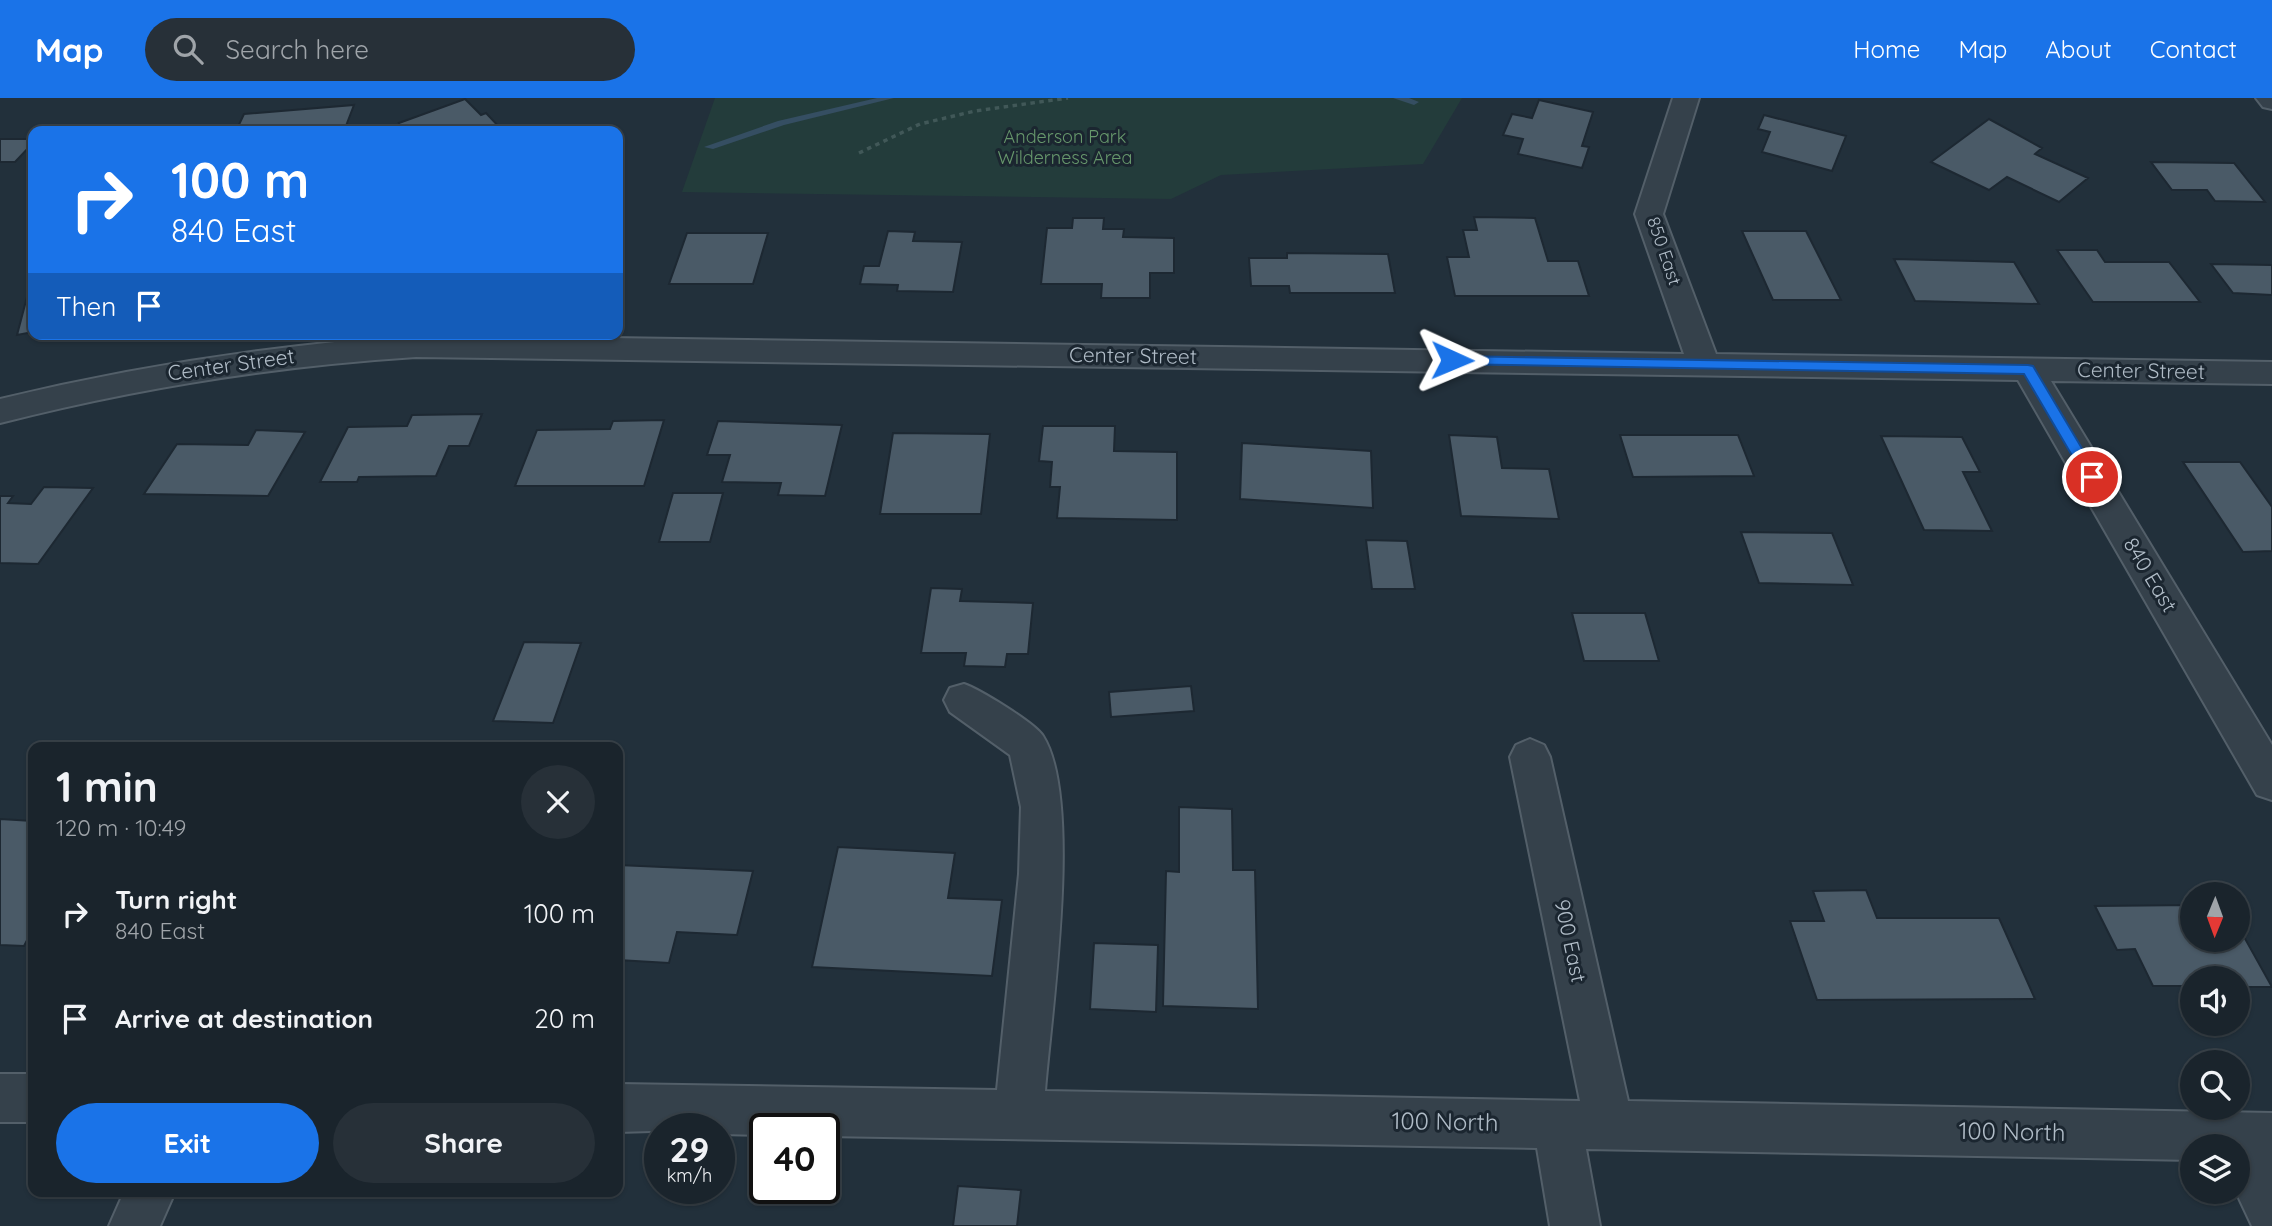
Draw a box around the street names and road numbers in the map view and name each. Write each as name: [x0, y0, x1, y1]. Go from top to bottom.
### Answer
street label: 850 East: [1642, 214, 1687, 288]
street label: Center Street: [1069, 341, 1197, 369]
street label: Center Street: [166, 342, 296, 386]
street label: Center Street: [2077, 356, 2205, 384]
street label: 840 East: [2119, 533, 2183, 616]
street label: 900 East: [1550, 897, 1592, 985]
street label: 100 North: [1391, 1105, 1499, 1137]
street label: 100 North: [1958, 1115, 2066, 1147]

